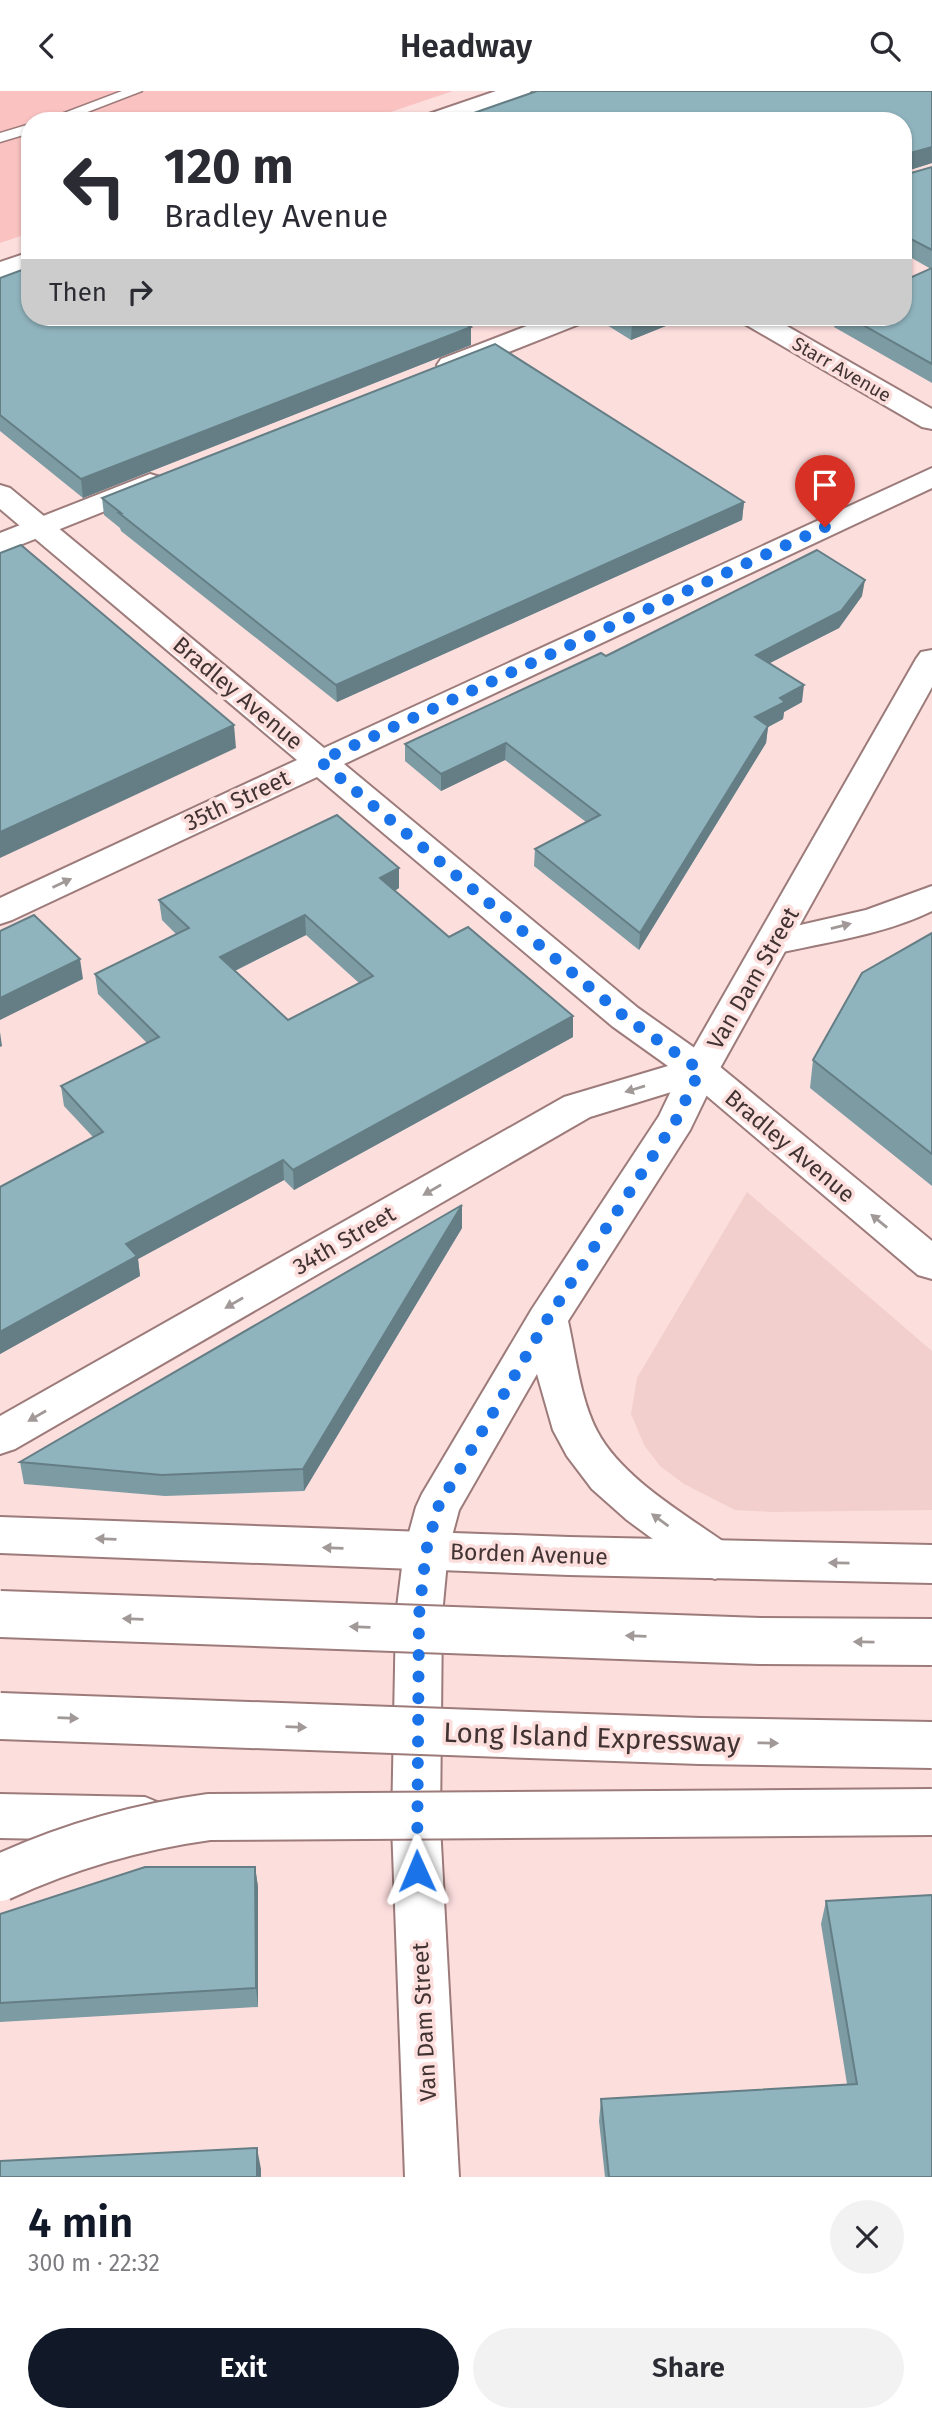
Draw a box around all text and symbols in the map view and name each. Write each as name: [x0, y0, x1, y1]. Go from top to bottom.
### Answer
icon: back: [28, 27, 66, 65]
text: Headway: [400, 27, 532, 65]
icon: search: [866, 27, 904, 65]
text: 120 m: [164, 137, 294, 196]
icon: left: [49, 140, 140, 231]
text: Bradley Avenue: [164, 197, 388, 235]
icon: right: [121, 273, 159, 311]
text: Then: [49, 277, 107, 308]
street label: Starr Avenue: [788, 332, 895, 407]
pin: [795, 455, 855, 527]
icon: arrive: [806, 466, 844, 504]
street label: Bradley Avenue: [167, 630, 309, 756]
street label: 35th Street: [180, 763, 295, 837]
one-way arrow: [52, 877, 72, 889]
street label: Van Dam Street: [701, 901, 805, 1054]
one-way arrow: [830, 921, 852, 932]
street label: Bradley Avenue: [719, 1083, 861, 1209]
one-way arrow: [624, 1085, 645, 1095]
one-way arrow: [422, 1184, 441, 1196]
street label: 34th Street: [288, 1199, 401, 1281]
one-way arrow: [871, 1214, 888, 1229]
one-way arrow: [225, 1297, 244, 1309]
one-way arrow: [27, 1410, 46, 1422]
one-way arrow: [651, 1513, 669, 1527]
one-way arrow: [95, 1534, 117, 1545]
street label: Borden Avenue: [450, 1537, 608, 1571]
one-way arrow: [322, 1543, 344, 1554]
one-way arrow: [828, 1557, 850, 1569]
one-way arrow: [121, 1613, 143, 1624]
one-way arrow: [349, 1621, 371, 1632]
one-way arrow: [625, 1631, 647, 1642]
one-way arrow: [853, 1636, 875, 1648]
one-way arrow: [57, 1713, 79, 1724]
street label: Long Island Expressway: [443, 1716, 741, 1759]
one-way arrow: [285, 1721, 307, 1732]
one-way arrow: [757, 1737, 779, 1749]
position arrow: [380, 1834, 454, 1908]
street label: Van Dam Street: [406, 1941, 442, 2102]
text: 4 min: [28, 2198, 133, 2248]
button: close: [830, 2200, 904, 2274]
text: 300 m · 22:32: [28, 2249, 160, 2277]
button: Exit: [28, 2328, 459, 2408]
button: Share: [473, 2328, 904, 2408]

